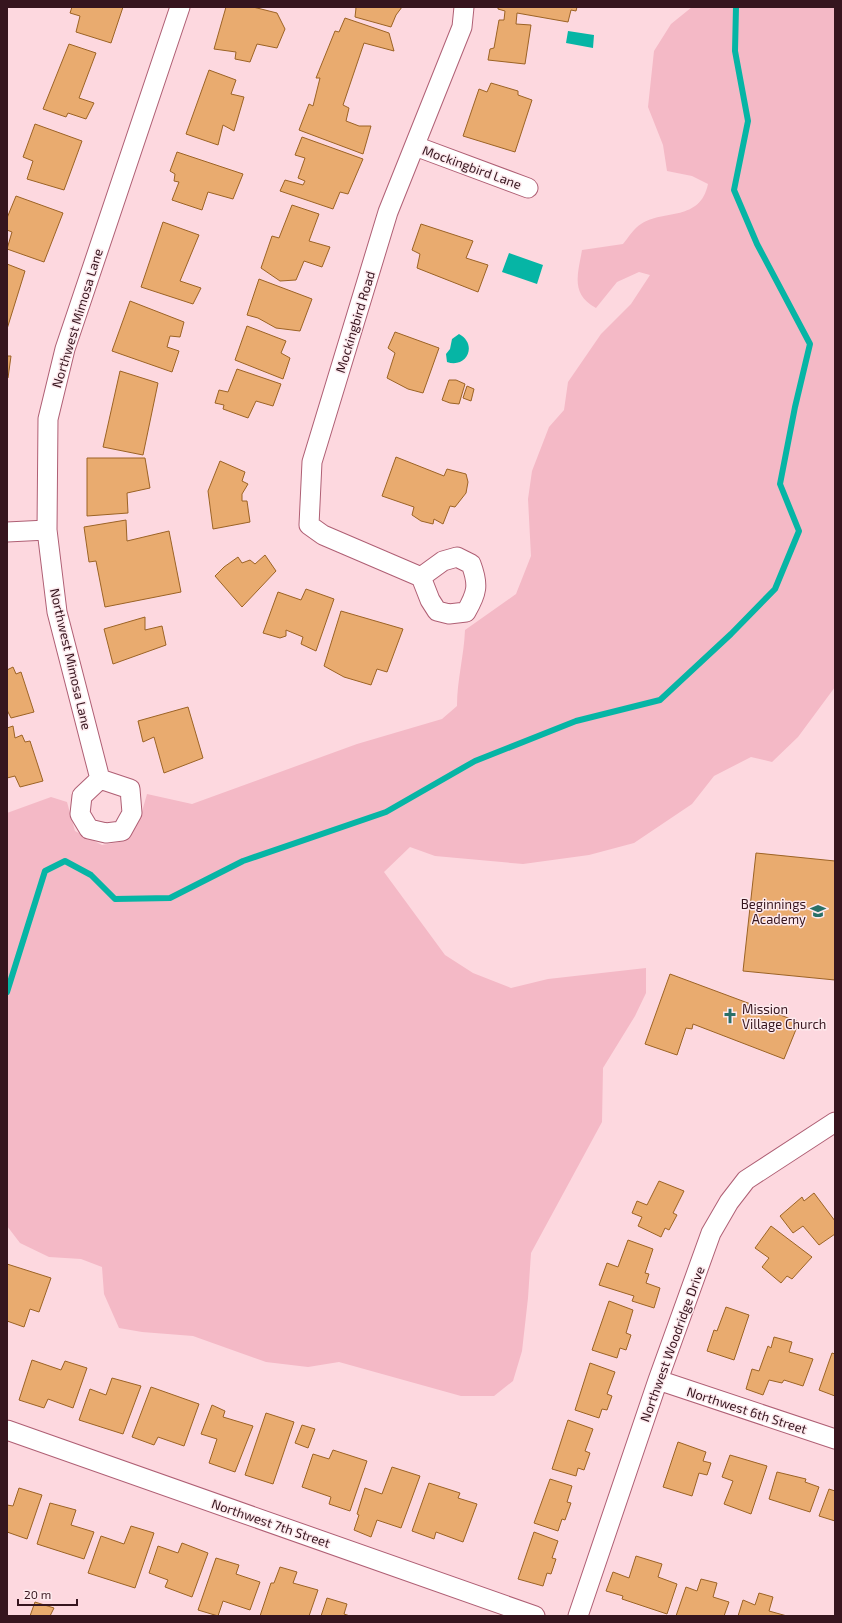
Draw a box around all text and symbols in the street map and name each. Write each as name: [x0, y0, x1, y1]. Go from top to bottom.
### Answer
street label: Mockingbird Lane: [420, 142, 524, 192]
street label: Northwest Mimosa Lane: [48, 246, 106, 390]
street label: Mockingbird Road: [332, 269, 378, 375]
street label: Northwest Mimosa Lane: [47, 587, 95, 731]
place label: Beginnings Academy: [741, 896, 806, 927]
school or university icon: Beginnings Academy: [809, 902, 827, 920]
place label: Mission Village Church: [742, 1001, 826, 1032]
church icon: Mission Village Church: [721, 1007, 739, 1025]
street label: Northwest Woodridge Drive: [636, 1264, 708, 1424]
street label: Northwest 6th Street: [685, 1383, 809, 1437]
street label: Northwest 7th Street: [209, 1495, 333, 1551]
scale bar: [18, 1581, 77, 1607]
text: 20 m: [24, 1587, 51, 1601]

